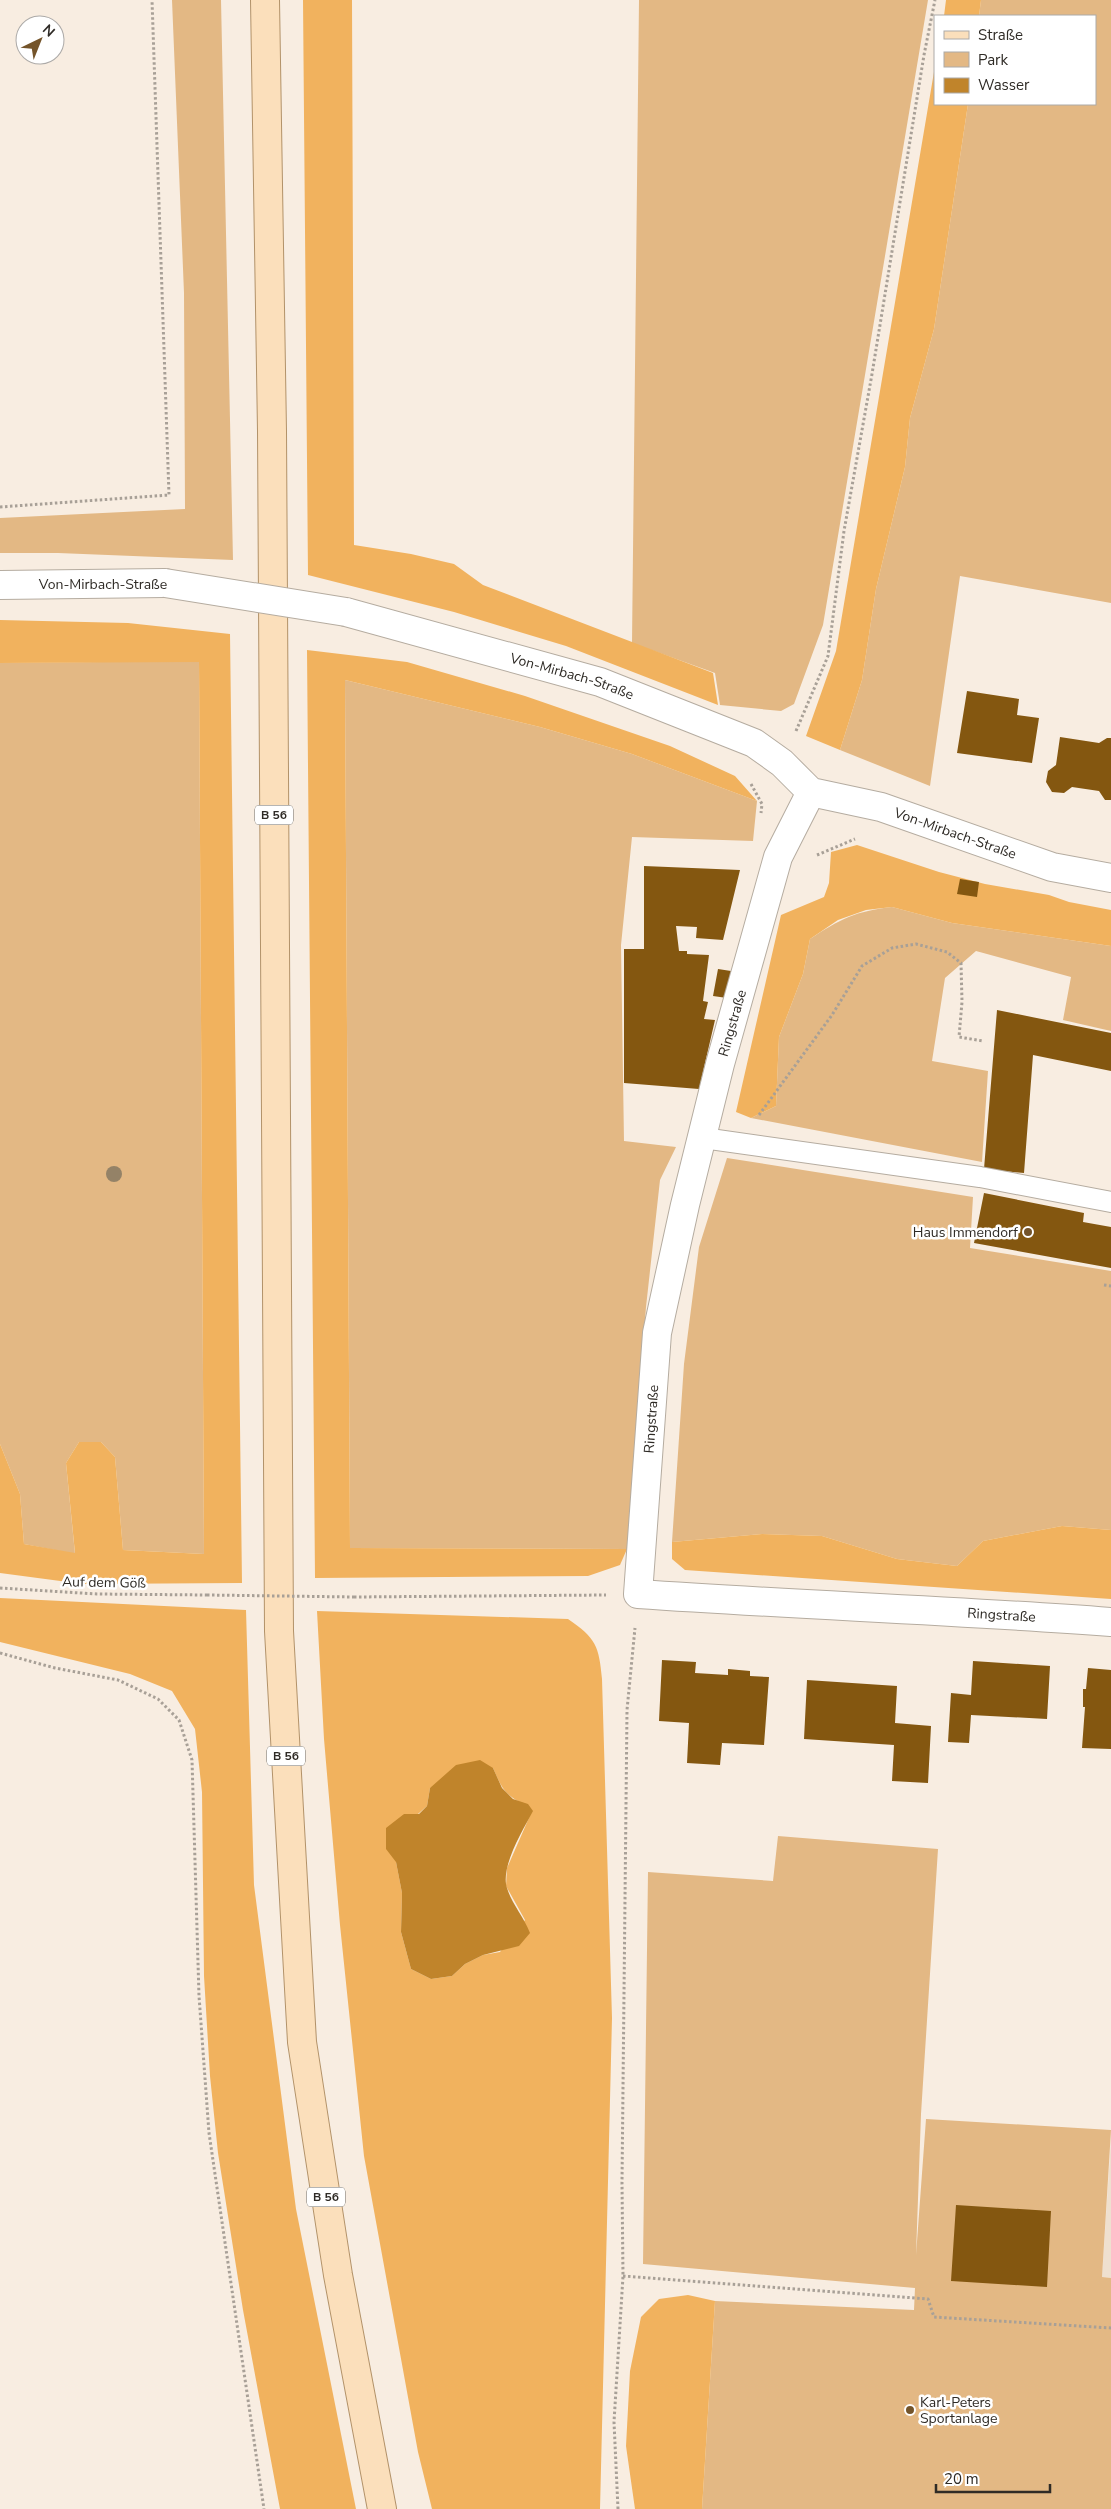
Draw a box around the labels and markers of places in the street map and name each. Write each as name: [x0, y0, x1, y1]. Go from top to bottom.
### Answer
place label: Haus Immendorf: [913, 1223, 1018, 1242]
marker: Haus Immendorf: [1022, 1226, 1034, 1238]
place label: Karl-Peters Sportanlage: [920, 2393, 997, 2428]
marker: Karl-Peters Sportanlage: [904, 2404, 916, 2416]

